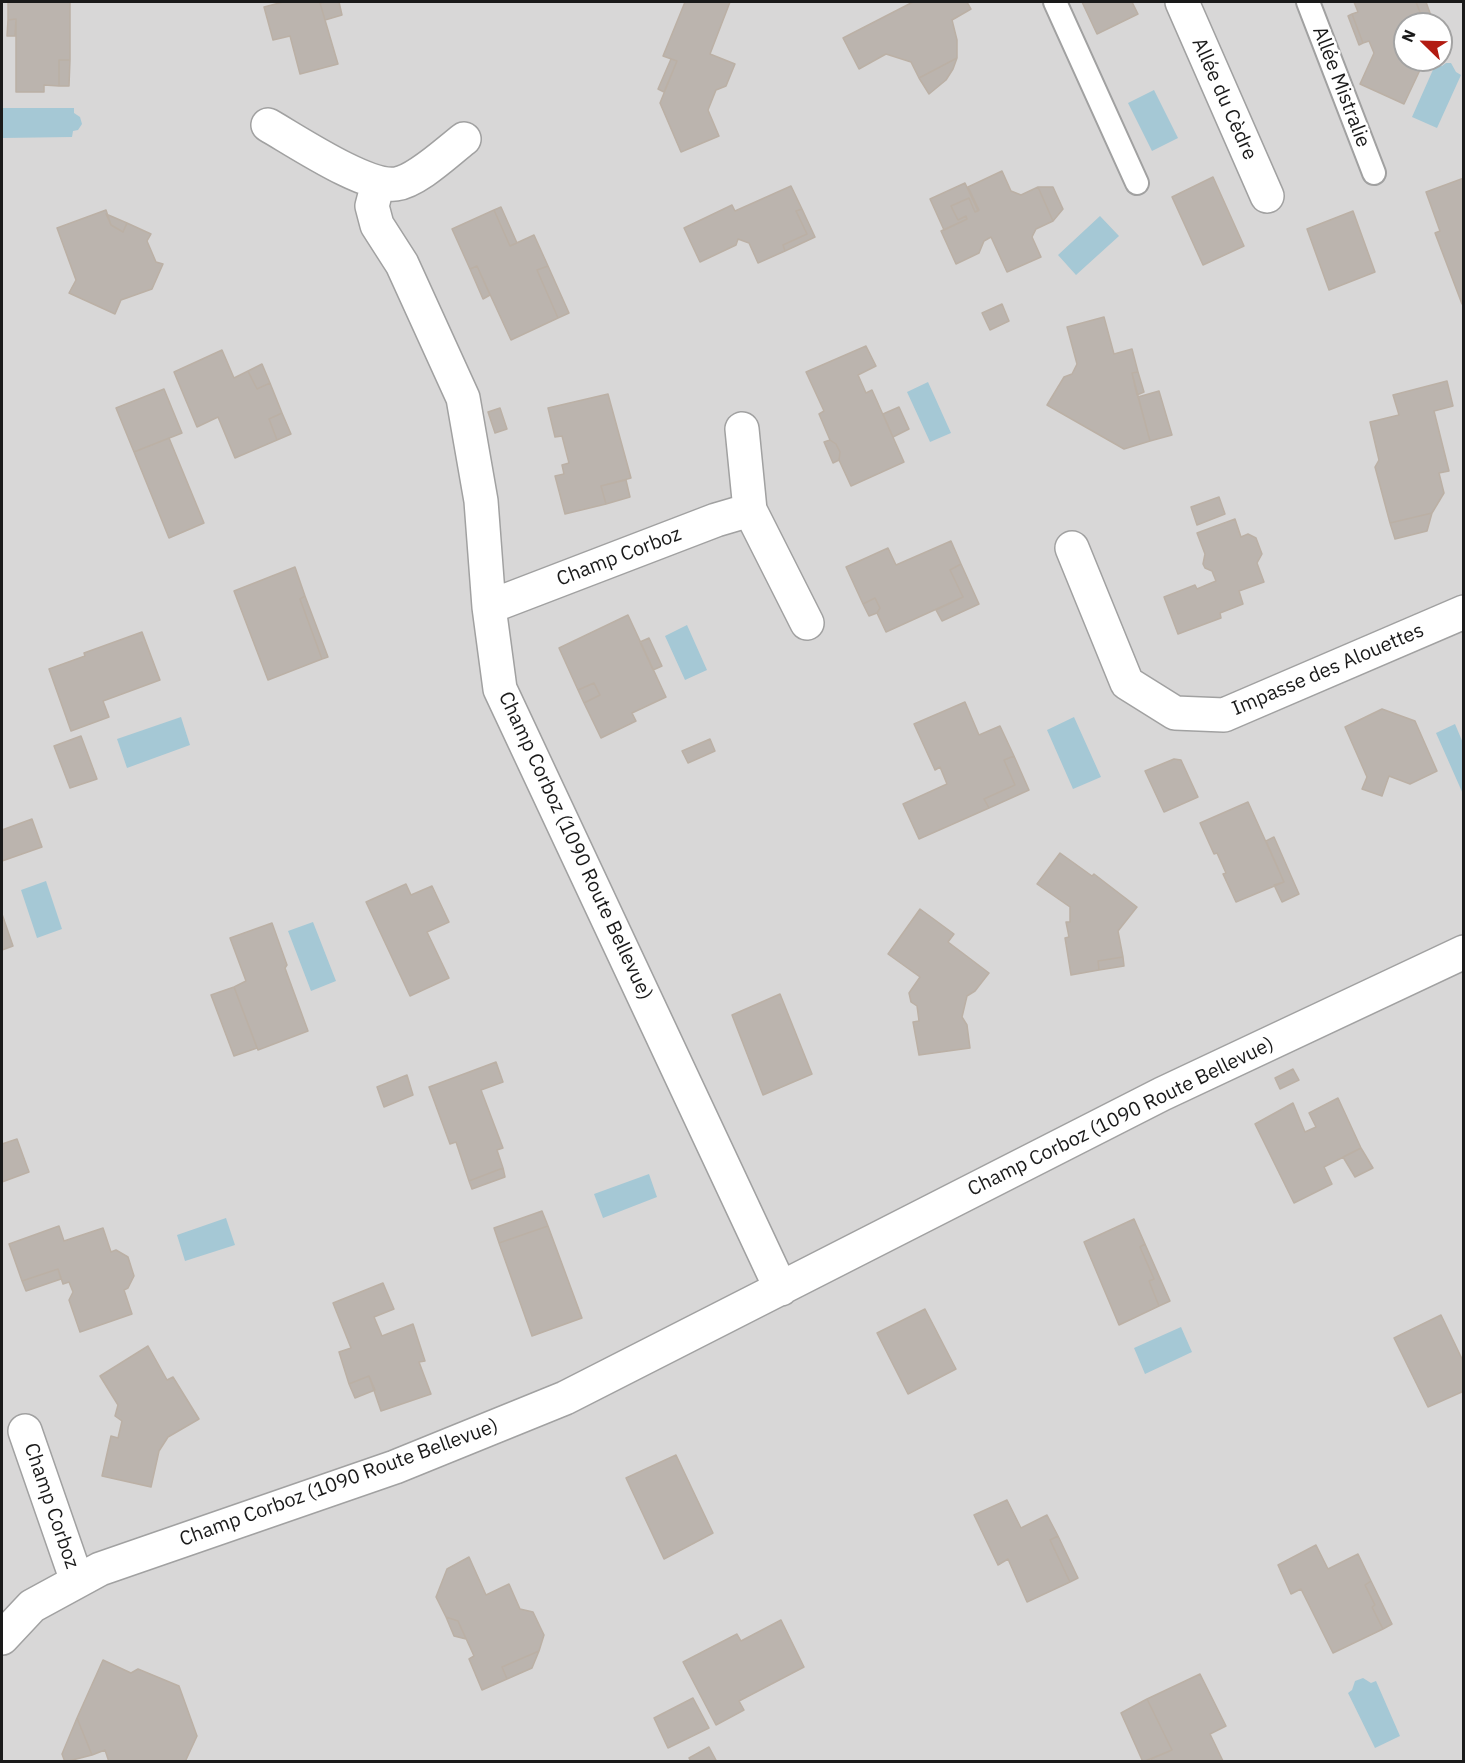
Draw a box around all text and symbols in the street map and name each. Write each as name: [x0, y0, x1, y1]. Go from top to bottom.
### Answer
north arrow: [1393, 12, 1453, 72]
street label: Allée Mistralie: [1307, 23, 1375, 151]
text: N: [1397, 27, 1420, 45]
street label: Allée du Cèdre: [1186, 34, 1262, 164]
street label: Champ Corboz: [553, 522, 685, 592]
street label: Impasse des Alouettes: [1228, 619, 1428, 721]
street label: Champ Corboz (1090 Route Bellevue): [493, 688, 657, 1004]
street label: Champ Corboz (1090 Route Bellevue): [964, 1032, 1278, 1202]
street label: Champ Corboz (1090 Route Bellevue): [176, 1414, 502, 1552]
street label: Champ Corboz: [18, 1440, 84, 1572]

